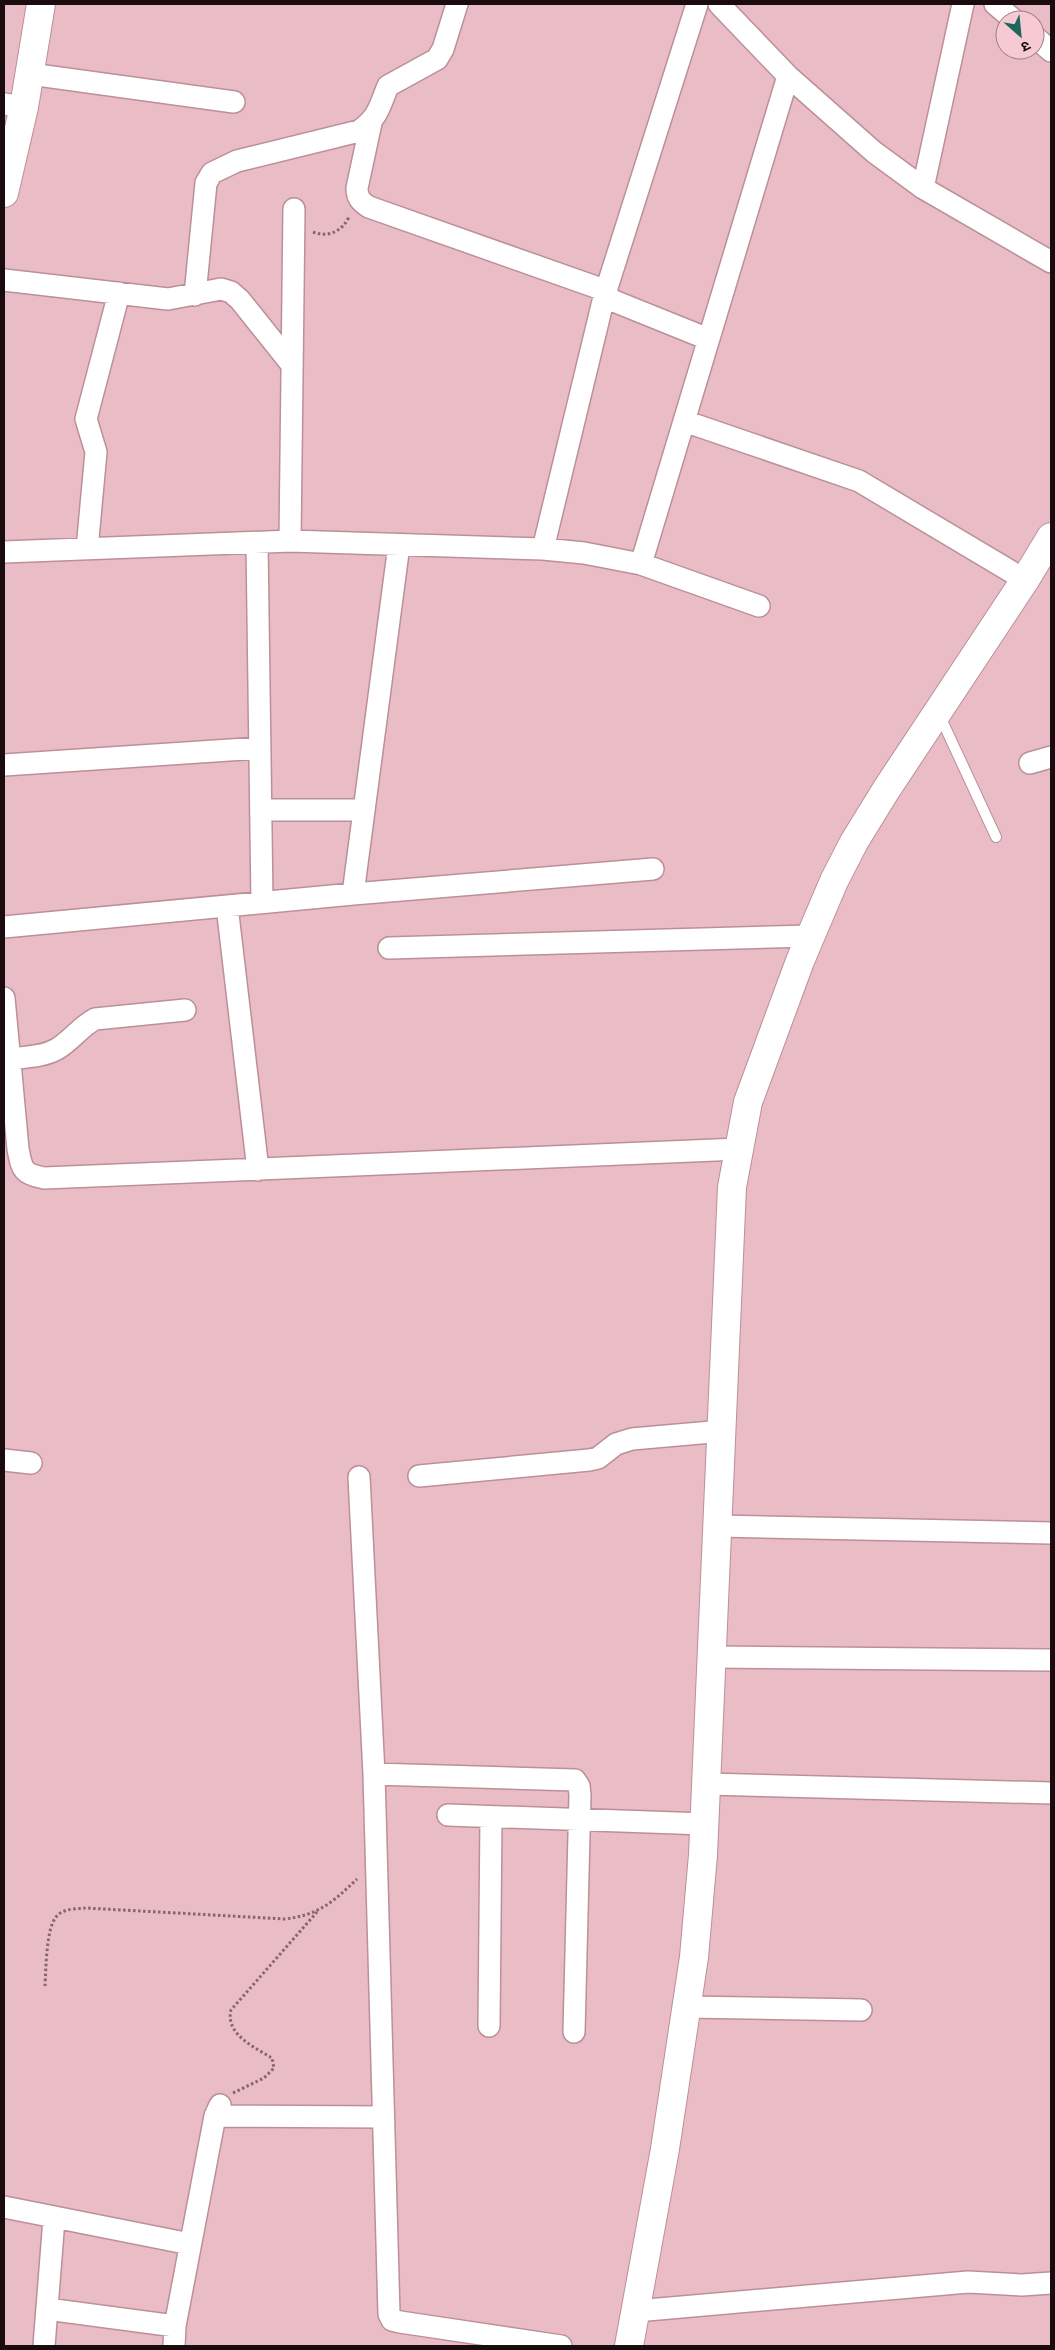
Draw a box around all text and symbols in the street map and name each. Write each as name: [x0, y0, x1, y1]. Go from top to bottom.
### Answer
north arrow: [995, 10, 1045, 60]
text: उ: [1018, 38, 1033, 56]

